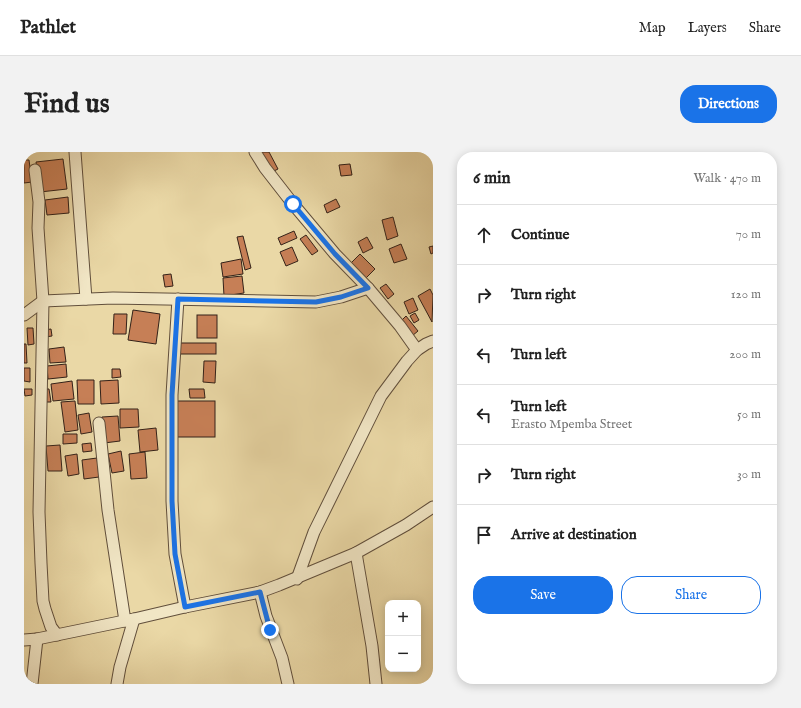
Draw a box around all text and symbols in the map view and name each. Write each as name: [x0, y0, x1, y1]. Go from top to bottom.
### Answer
text: Pathlet: [20, 16, 76, 40]
text: Map: [639, 19, 666, 37]
text: Layers: [688, 19, 727, 37]
text: Share: [749, 19, 781, 37]
button: Directions: [680, 85, 777, 123]
text: Find us: [24, 87, 110, 122]
text: 6 min: [473, 168, 511, 189]
text: Walk · 470 m: [693, 170, 761, 187]
route start: [284, 195, 302, 213]
icon: ahead: [473, 224, 495, 246]
text: Continue: [511, 225, 569, 244]
text: 70 m: [736, 226, 761, 243]
icon: right: [473, 284, 495, 306]
text: Turn right: [511, 285, 576, 304]
text: 120 m: [731, 286, 761, 303]
icon: left: [473, 344, 495, 366]
text: Turn left: [511, 345, 567, 364]
text: 200 m: [729, 346, 761, 363]
text: Turn left: [511, 397, 567, 416]
icon: left: [473, 404, 495, 426]
text: 50 m: [737, 406, 761, 423]
text: Erasto Mpemba Street: [511, 416, 632, 433]
icon: right: [473, 464, 495, 486]
text: Turn right: [511, 465, 576, 484]
text: 30 m: [737, 466, 761, 483]
icon: arrive: [473, 524, 495, 546]
text: Arrive at destination: [511, 525, 637, 544]
button: Save: [473, 576, 613, 614]
button: Share: [621, 576, 761, 614]
map controls: [385, 600, 421, 672]
button: +: [385, 600, 421, 636]
route end: [261, 621, 279, 639]
button: −: [385, 636, 421, 672]

